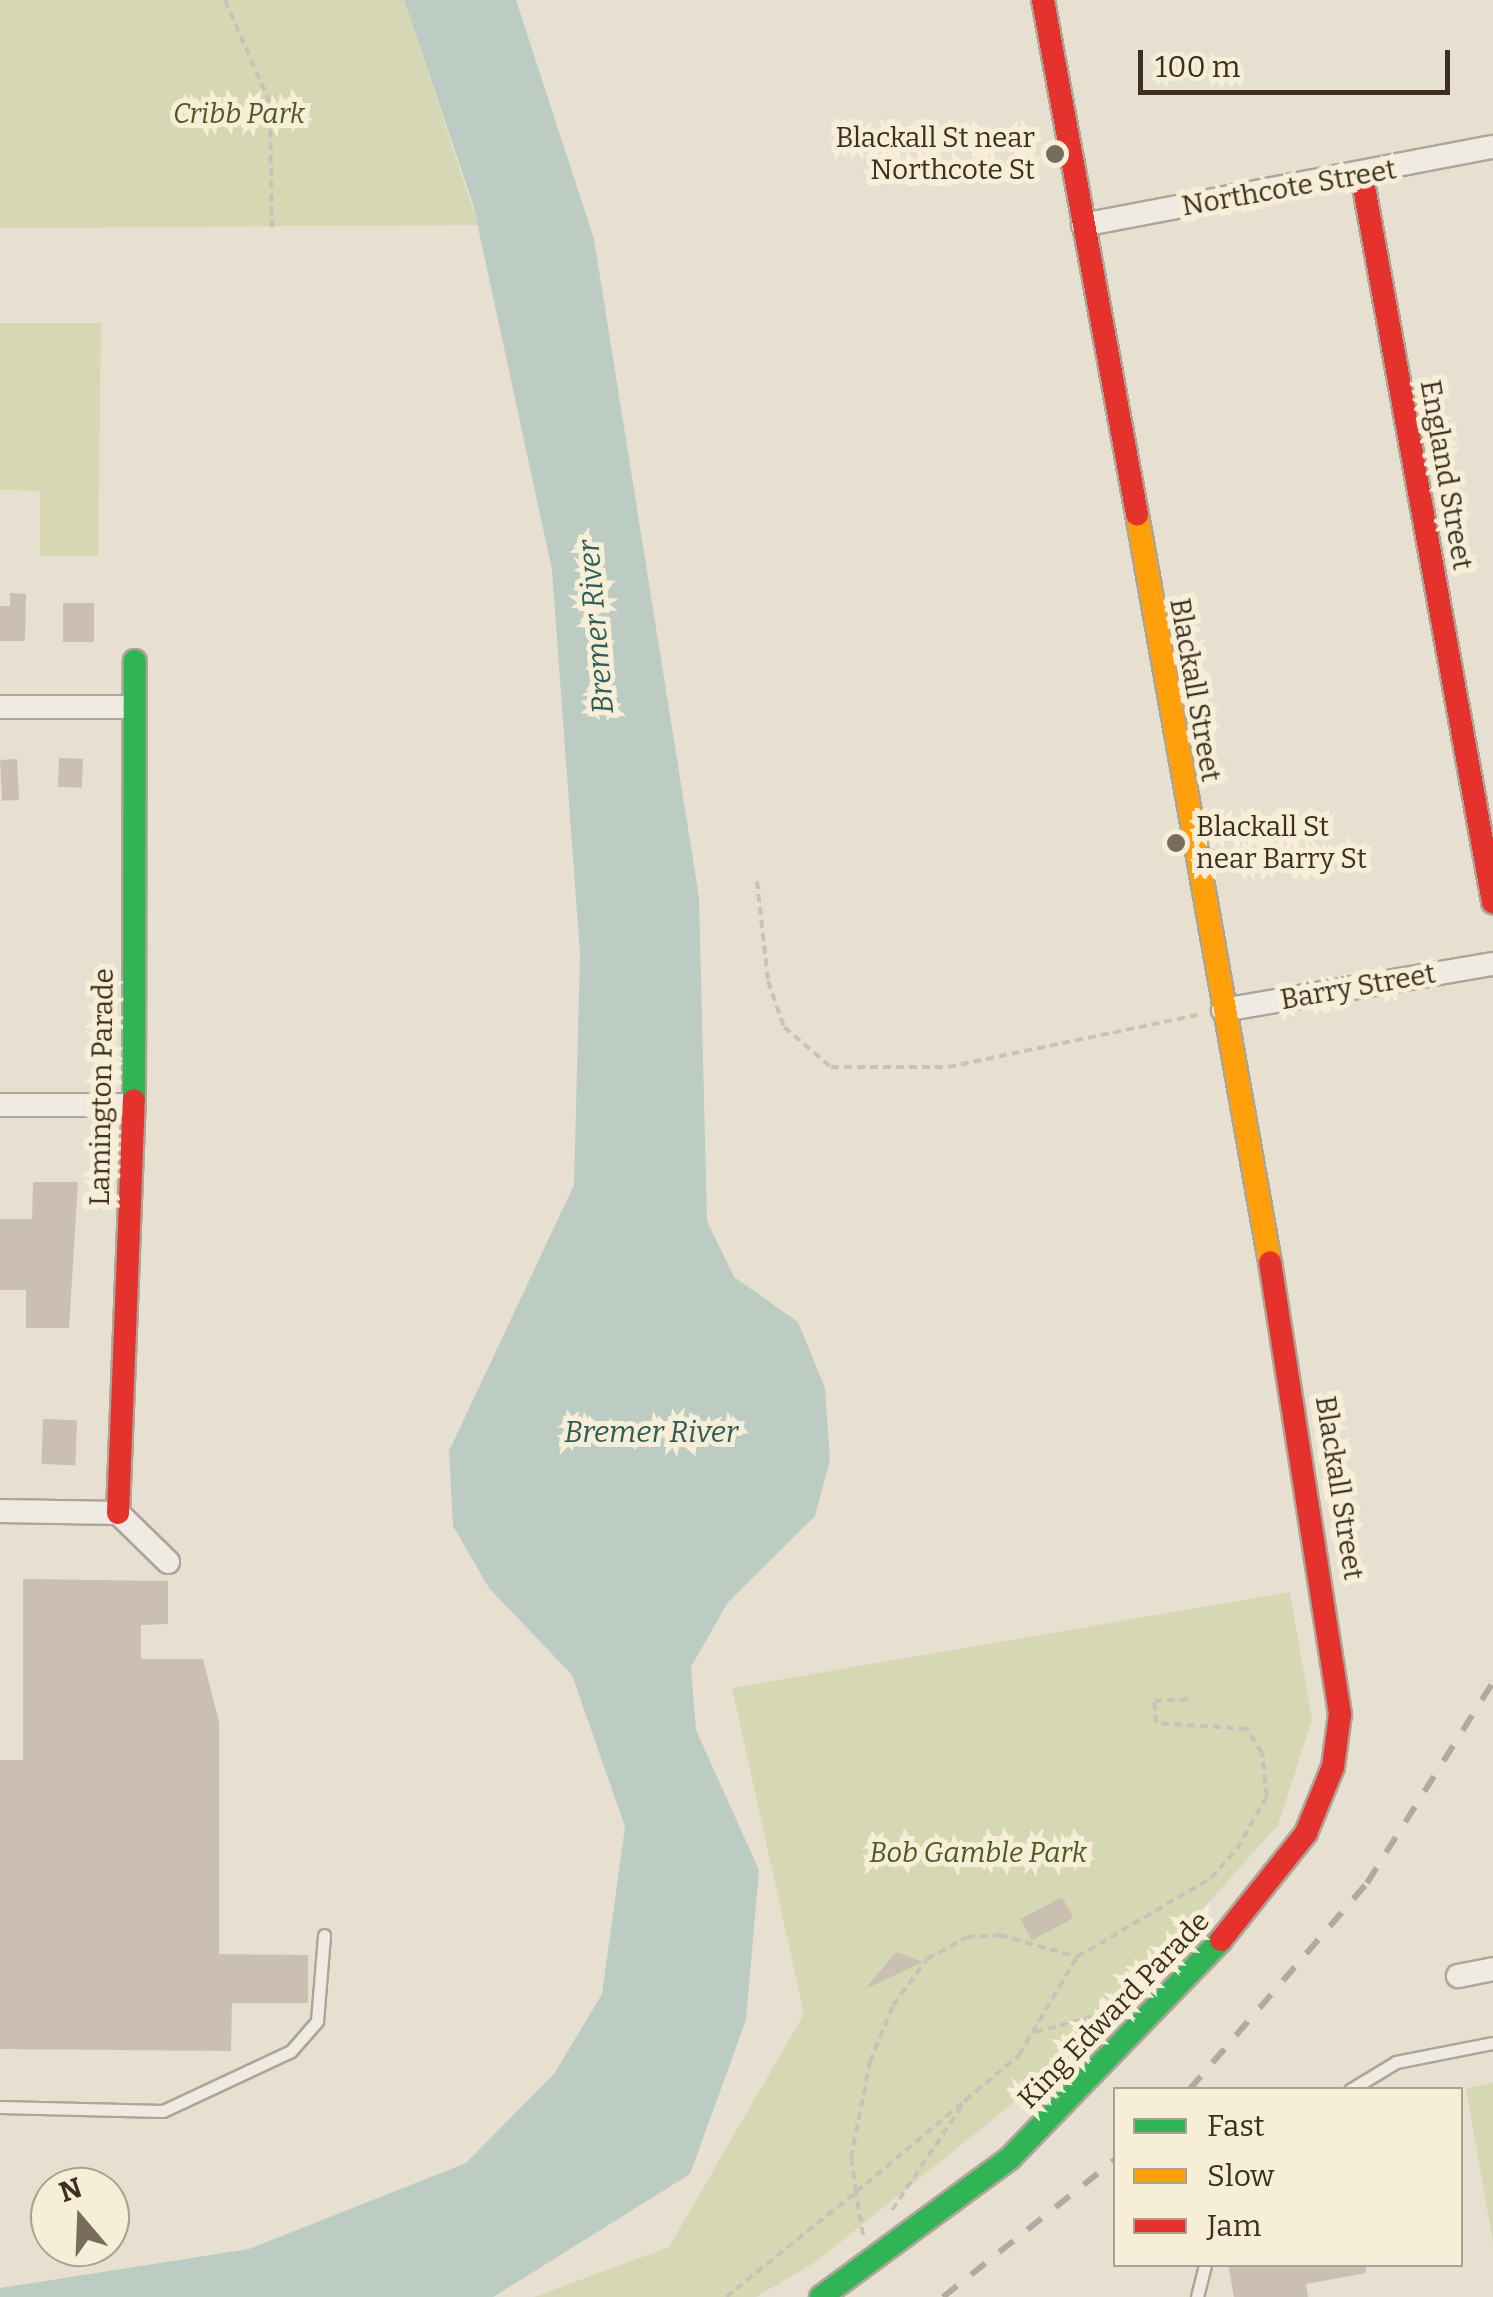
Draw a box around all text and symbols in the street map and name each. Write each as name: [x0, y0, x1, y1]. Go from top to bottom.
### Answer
scale bar: [1143, 30, 1456, 92]
text: 100 m: [1155, 49, 1240, 85]
park label: Cribb Park: [173, 97, 305, 131]
place label: Blackall St near Northcote St: [835, 121, 1035, 187]
marker: Blackall St near Northcote St: [1044, 143, 1066, 165]
street label: Northcote Street: [1179, 153, 1399, 223]
street label: England Street: [1413, 377, 1479, 573]
water label: Bremer River: [570, 539, 622, 715]
street label: Blackall Street: [1162, 596, 1228, 784]
place label: Blackall St near Barry St: [1196, 810, 1367, 876]
marker: Blackall St near Barry St: [1165, 832, 1187, 854]
street label: Barry Street: [1278, 957, 1438, 1017]
street label: Lamington Parade: [83, 968, 121, 1206]
street label: Blackall Street: [1308, 1394, 1370, 1582]
water label: Bremer River: [564, 1414, 738, 1450]
park label: Bob Gamble Park: [869, 1836, 1087, 1870]
street label: King Edward Parade: [1011, 1905, 1217, 2115]
legend: [1113, 2087, 1463, 2267]
text: Fast: [1207, 2108, 1265, 2144]
text: Slow: [1207, 2158, 1274, 2194]
north arrow: [30, 2167, 130, 2267]
text: N: [55, 2171, 86, 2209]
text: Jam: [1207, 2208, 1261, 2244]

